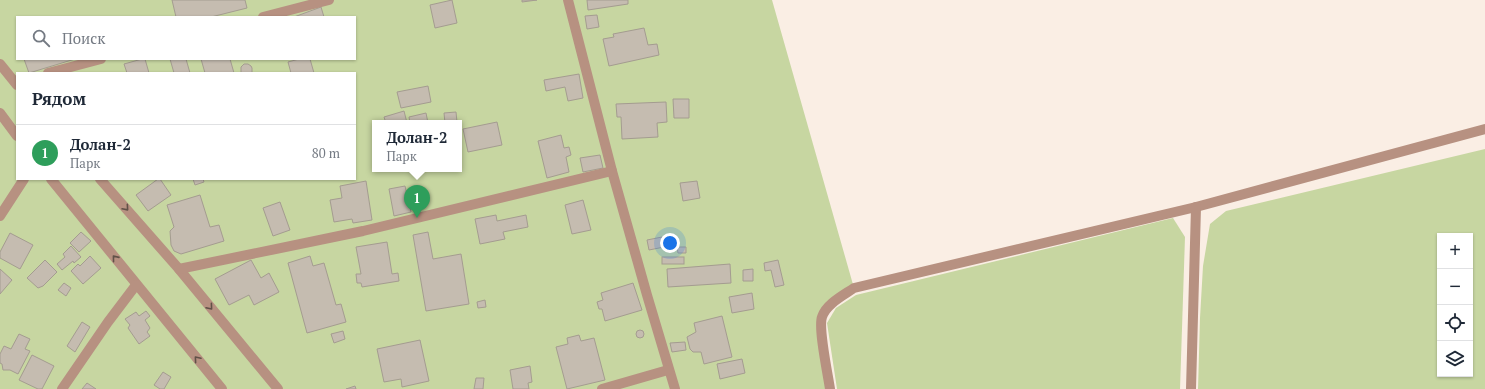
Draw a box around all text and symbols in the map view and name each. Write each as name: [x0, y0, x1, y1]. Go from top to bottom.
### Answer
search box: [16, 16, 356, 60]
icon: search: [30, 27, 52, 49]
text: Поиск: [62, 28, 105, 48]
text: Рядом: [32, 87, 86, 110]
popup: [372, 120, 462, 172]
text: Долан-2: [386, 127, 448, 147]
text: Долан-2: [70, 134, 131, 154]
text: 1: [41, 144, 49, 162]
text: 80 m: [312, 144, 340, 162]
text: Парк: [386, 147, 417, 165]
text: Парк: [70, 154, 100, 172]
pin: 1: [404, 185, 430, 218]
one-way arrow: [121, 204, 128, 211]
your location: [660, 233, 680, 253]
map controls: [1437, 233, 1473, 377]
button: +: [1437, 233, 1473, 269]
one-way arrow: [112, 256, 119, 263]
button: −: [1437, 269, 1473, 305]
one-way arrow: [206, 302, 213, 310]
button: locate: [1437, 305, 1473, 341]
button: layers: [1437, 341, 1473, 377]
one-way arrow: [195, 356, 202, 364]

